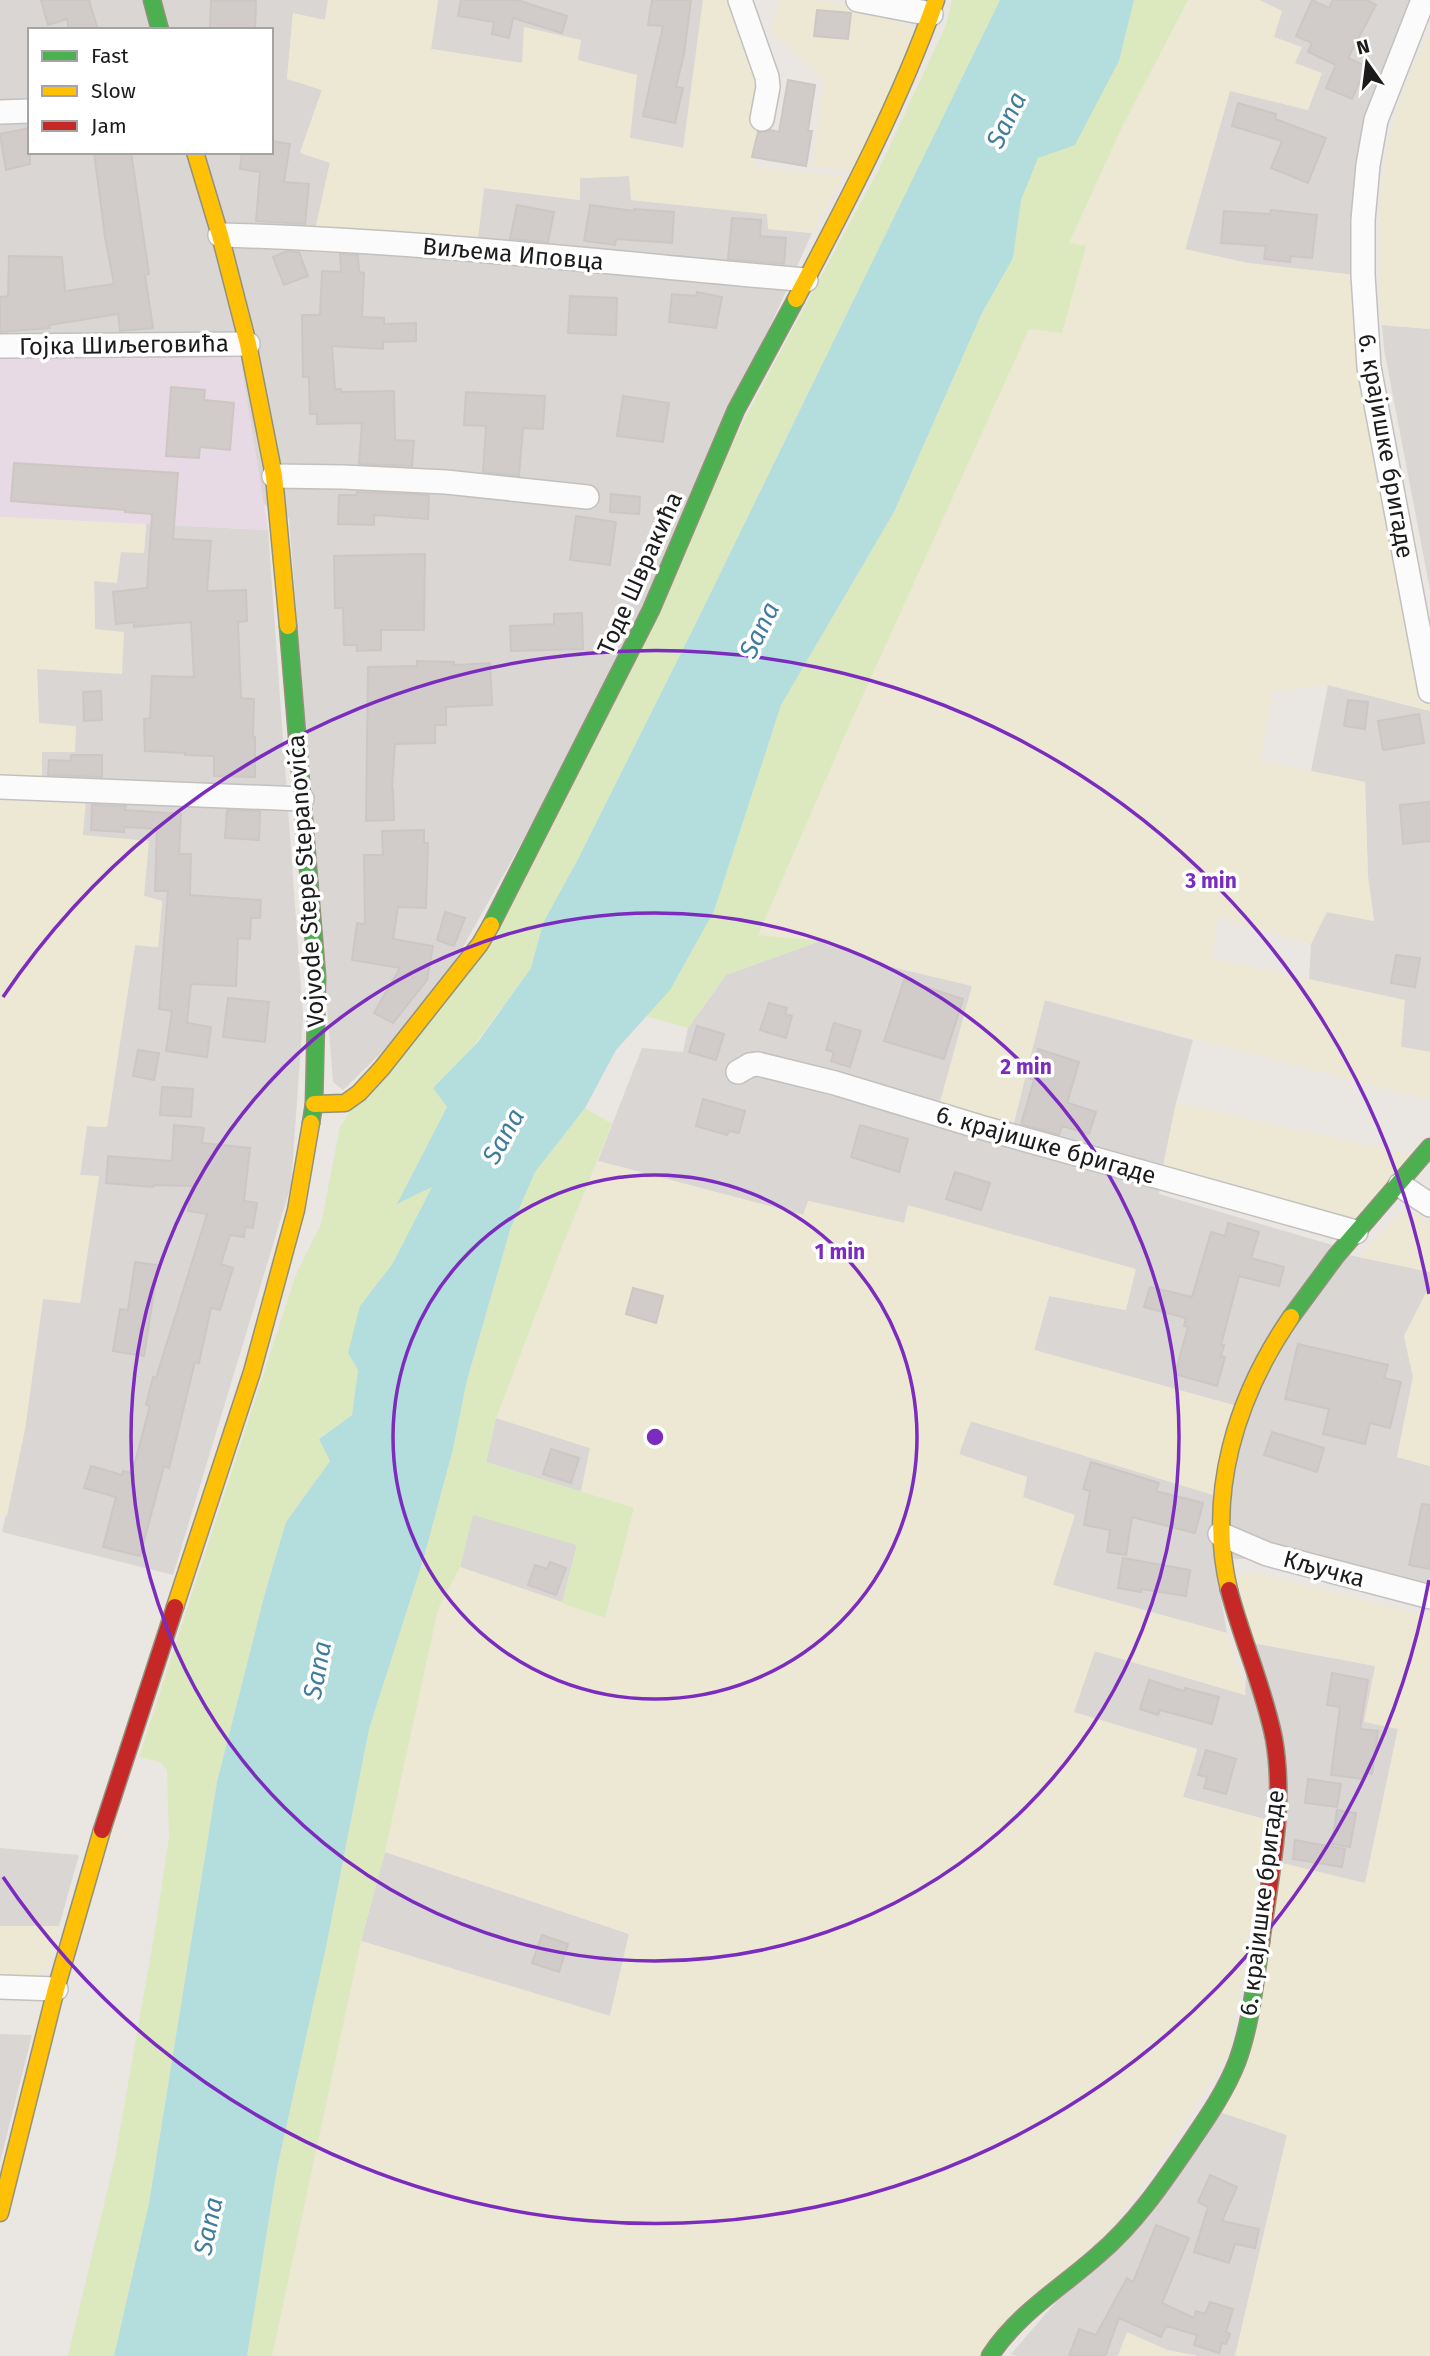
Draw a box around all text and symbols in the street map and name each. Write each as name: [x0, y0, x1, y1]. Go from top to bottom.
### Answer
legend: [28, 28, 273, 154]
north arrow: [1332, 28, 1402, 98]
text: N: [1354, 34, 1372, 60]
text: Fast: [91, 43, 129, 69]
text: Slow: [91, 78, 136, 104]
water label: Sana: [979, 87, 1033, 154]
text: Jam: [91, 113, 127, 139]
street label: Виљема Иповца: [421, 232, 605, 276]
street label: Гојка Шиљеговића: [19, 329, 229, 361]
street label: 6. крајишке бригаде: [1352, 332, 1420, 560]
street label: Тоде Швракића: [592, 488, 688, 658]
water label: Sana: [732, 597, 786, 664]
street label: Vojvode Stepe Stepanovića: [282, 734, 330, 1028]
text: 3 min: [1184, 868, 1237, 894]
text: 2 min: [1000, 1054, 1052, 1080]
street label: 6. крајишке бригаде: [933, 1100, 1159, 1190]
water label: Sana: [475, 1103, 531, 1170]
text: 1 min: [815, 1239, 865, 1265]
centre of rings: [643, 1425, 667, 1449]
street label: Кључка: [1280, 1545, 1368, 1593]
water label: Sana: [296, 1638, 338, 1703]
street label: 6. крајишке бригаде: [1234, 1788, 1290, 2018]
water label: Sana: [187, 2194, 230, 2259]

